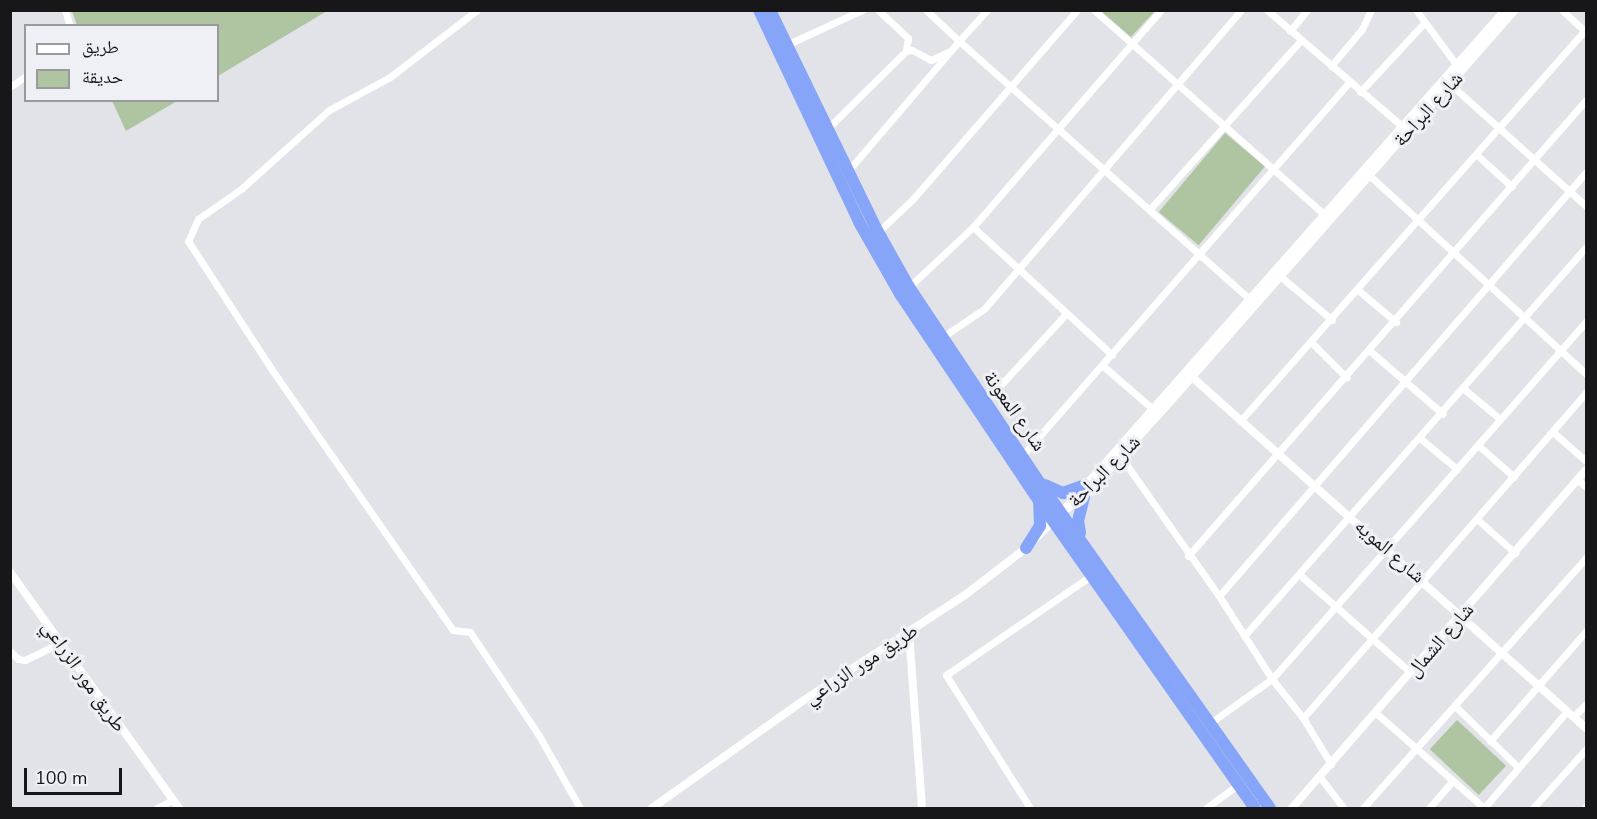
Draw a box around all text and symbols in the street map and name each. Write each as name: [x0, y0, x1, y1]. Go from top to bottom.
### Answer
legend: [24, 24, 219, 102]
text: طريق: [82, 35, 119, 59]
text: حديقة: [82, 65, 123, 89]
street label: شارع البراحة: [1388, 67, 1468, 151]
street label: شارع المعونة: [979, 366, 1051, 456]
street label: شارع البراحة: [1063, 430, 1145, 512]
street label: شارع المويه: [1350, 514, 1430, 588]
street label: شارع الشمال: [1401, 598, 1479, 682]
street label: طريق مور الزراعي: [37, 616, 131, 736]
street label: طريق مور الزراعي: [800, 618, 922, 710]
scale bar: [27, 756, 124, 794]
text: 100 m: [35, 766, 87, 790]

